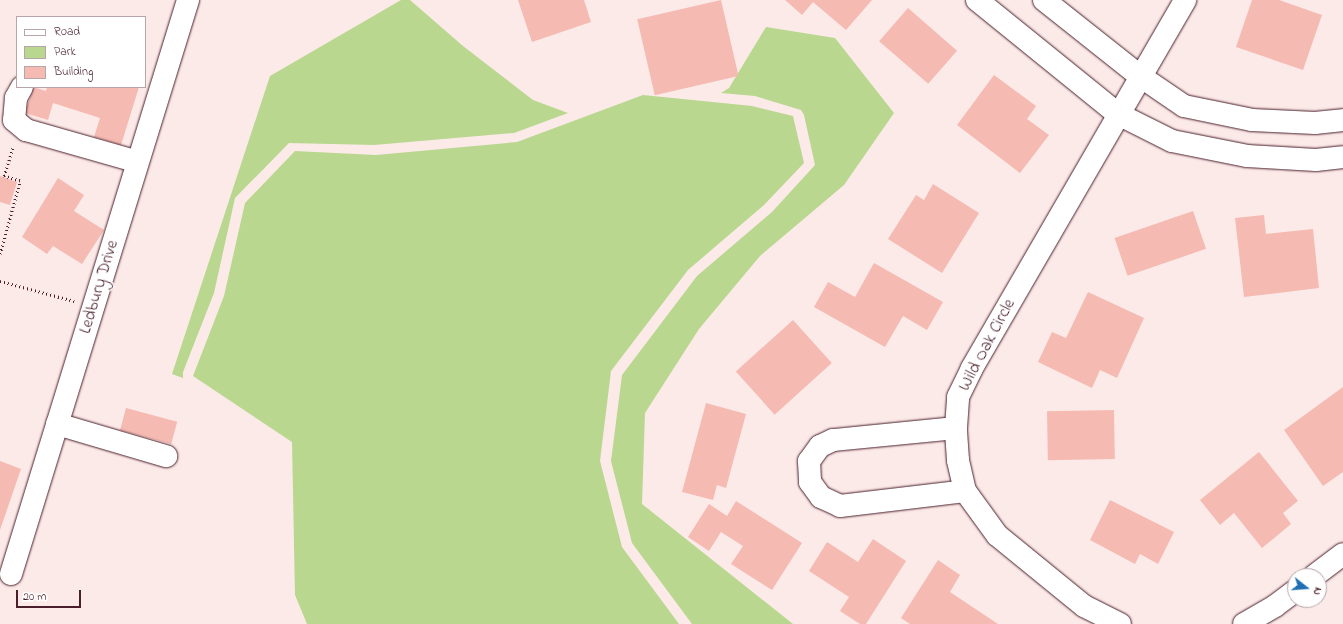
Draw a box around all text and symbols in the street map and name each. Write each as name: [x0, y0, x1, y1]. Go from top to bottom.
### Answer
legend: [16, 16, 146, 88]
text: Road: [54, 23, 80, 41]
text: Park: [54, 43, 76, 61]
text: Building: [54, 63, 93, 81]
street label: Ledbury Drive: [75, 238, 123, 336]
street label: Wild Oak Circle: [954, 295, 1020, 395]
north arrow: [1287, 568, 1327, 608]
scale bar: [18, 582, 83, 608]
text: N: [1309, 585, 1326, 597]
text: 20 m: [23, 588, 46, 606]

